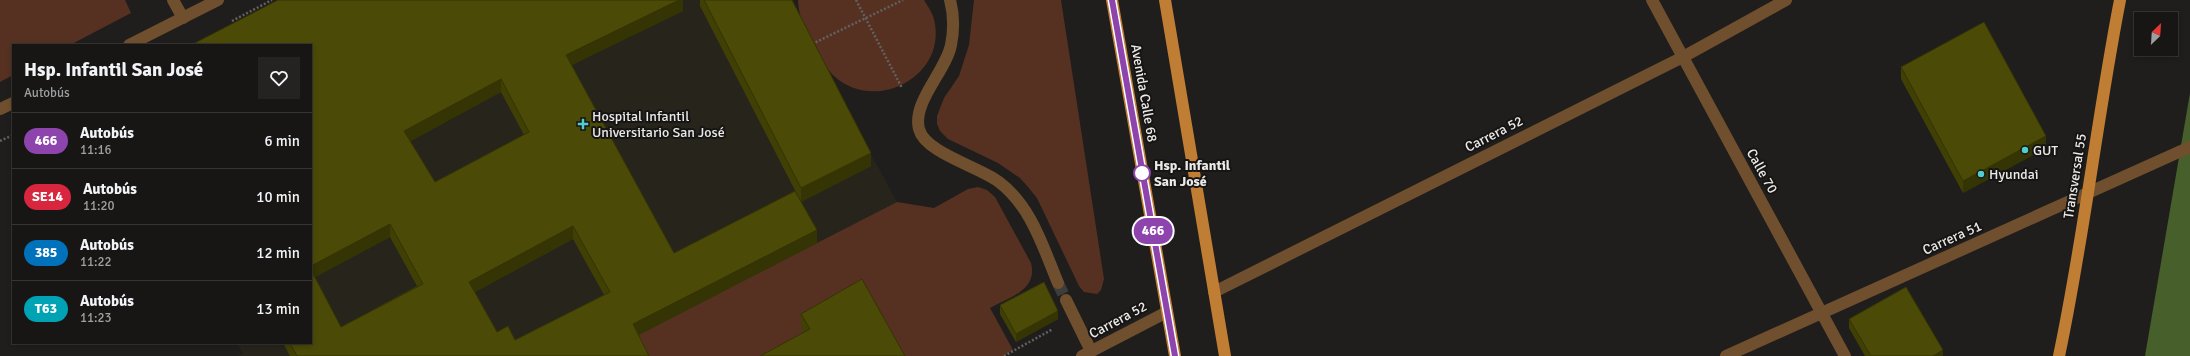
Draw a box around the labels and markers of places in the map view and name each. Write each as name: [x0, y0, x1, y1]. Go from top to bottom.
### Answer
place label: Hospital Infantil Universitario San José: [592, 108, 725, 141]
marker: Hospital Infantil Universitario San José: [577, 118, 589, 130]
place label: GUT: [2033, 142, 2058, 159]
marker: GUT: [2020, 145, 2030, 155]
place label: Hsp. Infantil San José: [1154, 157, 1231, 190]
marker: Hsp. Infantil San José: [1133, 164, 1151, 182]
place label: Hyundai: [1989, 166, 2039, 183]
marker: Hyundai: [1976, 169, 1986, 179]

